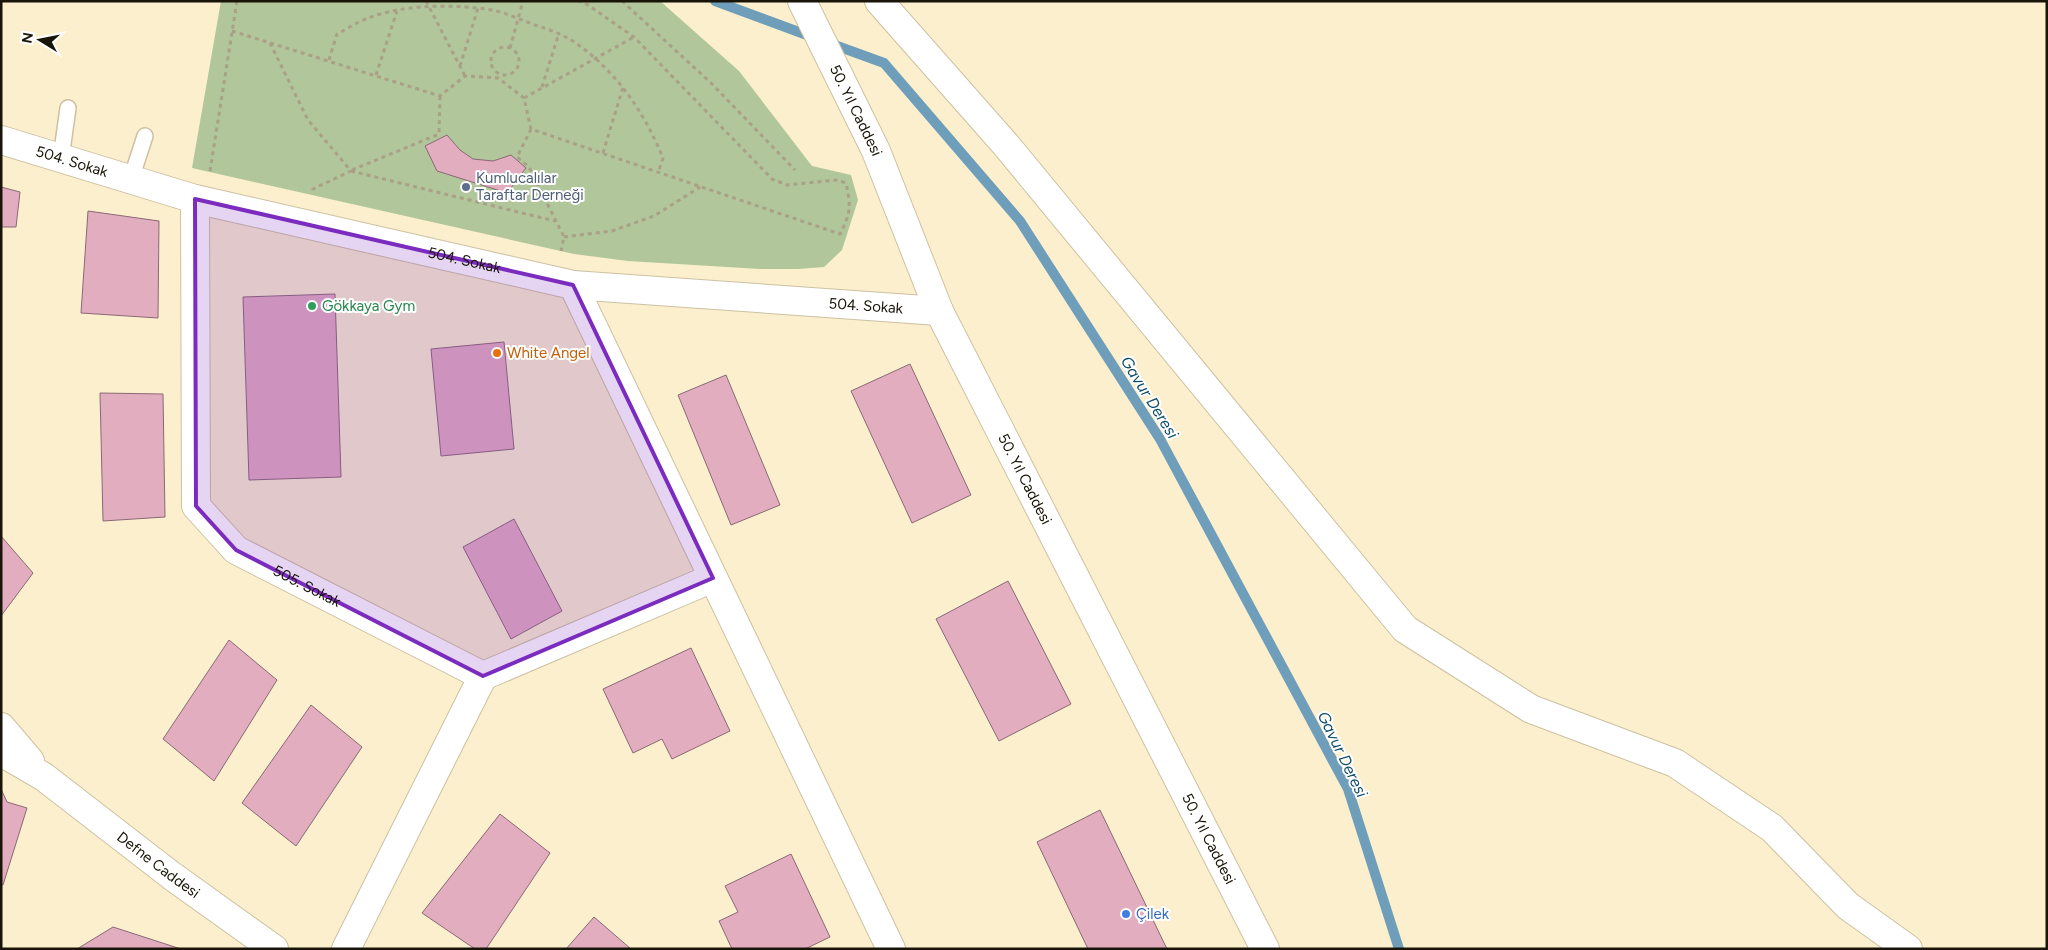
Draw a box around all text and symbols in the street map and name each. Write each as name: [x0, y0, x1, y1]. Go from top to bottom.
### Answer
north arrow: [15, 15, 65, 65]
text: N: [18, 31, 37, 45]
street label: 50. Yıl Caddesi: [826, 62, 886, 158]
street label: 504. Sokak: [34, 142, 111, 181]
place label: Kumlucalılar Taraftar Derneği: [476, 169, 584, 204]
marker: Kumlucalılar Taraftar Derneği: [460, 181, 472, 193]
street label: 504. Sokak: [426, 243, 503, 277]
street label: 504. Sokak: [828, 294, 904, 317]
place label: Gökkaya Gym: [322, 297, 415, 315]
marker: Gökkaya Gym: [306, 300, 318, 312]
place label: White Angel: [507, 344, 590, 362]
marker: White Angel: [491, 347, 503, 359]
water label: Gavur Deresi: [1117, 353, 1183, 442]
street label: 50. Yıl Caddesi: [994, 431, 1056, 527]
street label: 505. Sokak: [270, 561, 344, 611]
water label: Gavur Deresi: [1314, 708, 1372, 801]
street label: 50. Yıl Caddesi: [1178, 790, 1239, 887]
street label: Defne Caddesi: [113, 828, 203, 902]
place label: Çilek: [1136, 905, 1170, 923]
marker: Çilek: [1120, 908, 1132, 920]

